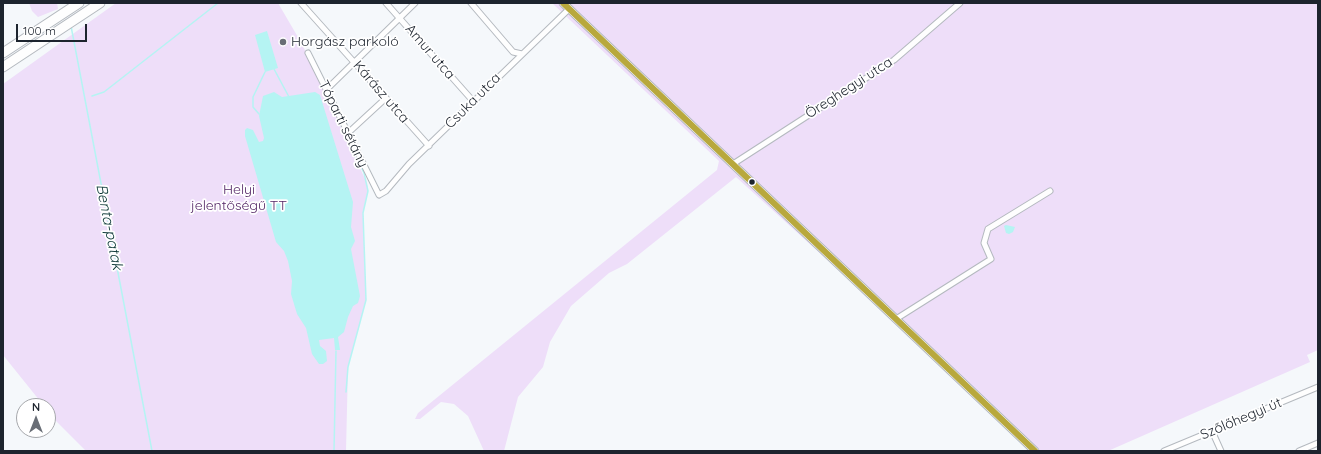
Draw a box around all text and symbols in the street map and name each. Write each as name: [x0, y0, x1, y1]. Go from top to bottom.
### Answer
scale bar: [18, 16, 89, 42]
street label: Amur utca: [402, 21, 458, 83]
text: 100 m: [23, 23, 56, 38]
place label: Horgász parkoló: [291, 34, 399, 50]
marker: Horgász parkoló: [278, 37, 288, 47]
street label: Öreghegyi utca: [802, 54, 896, 122]
street label: Kárász utca: [349, 57, 413, 127]
street label: Csuka utca: [442, 70, 504, 132]
street label: Tóparti sétány: [315, 78, 371, 170]
unlabelled marker: [747, 177, 757, 187]
water label: Benta-patak: [92, 182, 126, 272]
park label: Helyi jelentőségű TT: [191, 182, 287, 214]
street label: Szőlőhegyi út: [1198, 394, 1284, 444]
north arrow: [16, 398, 56, 438]
text: N: [32, 400, 40, 414]

